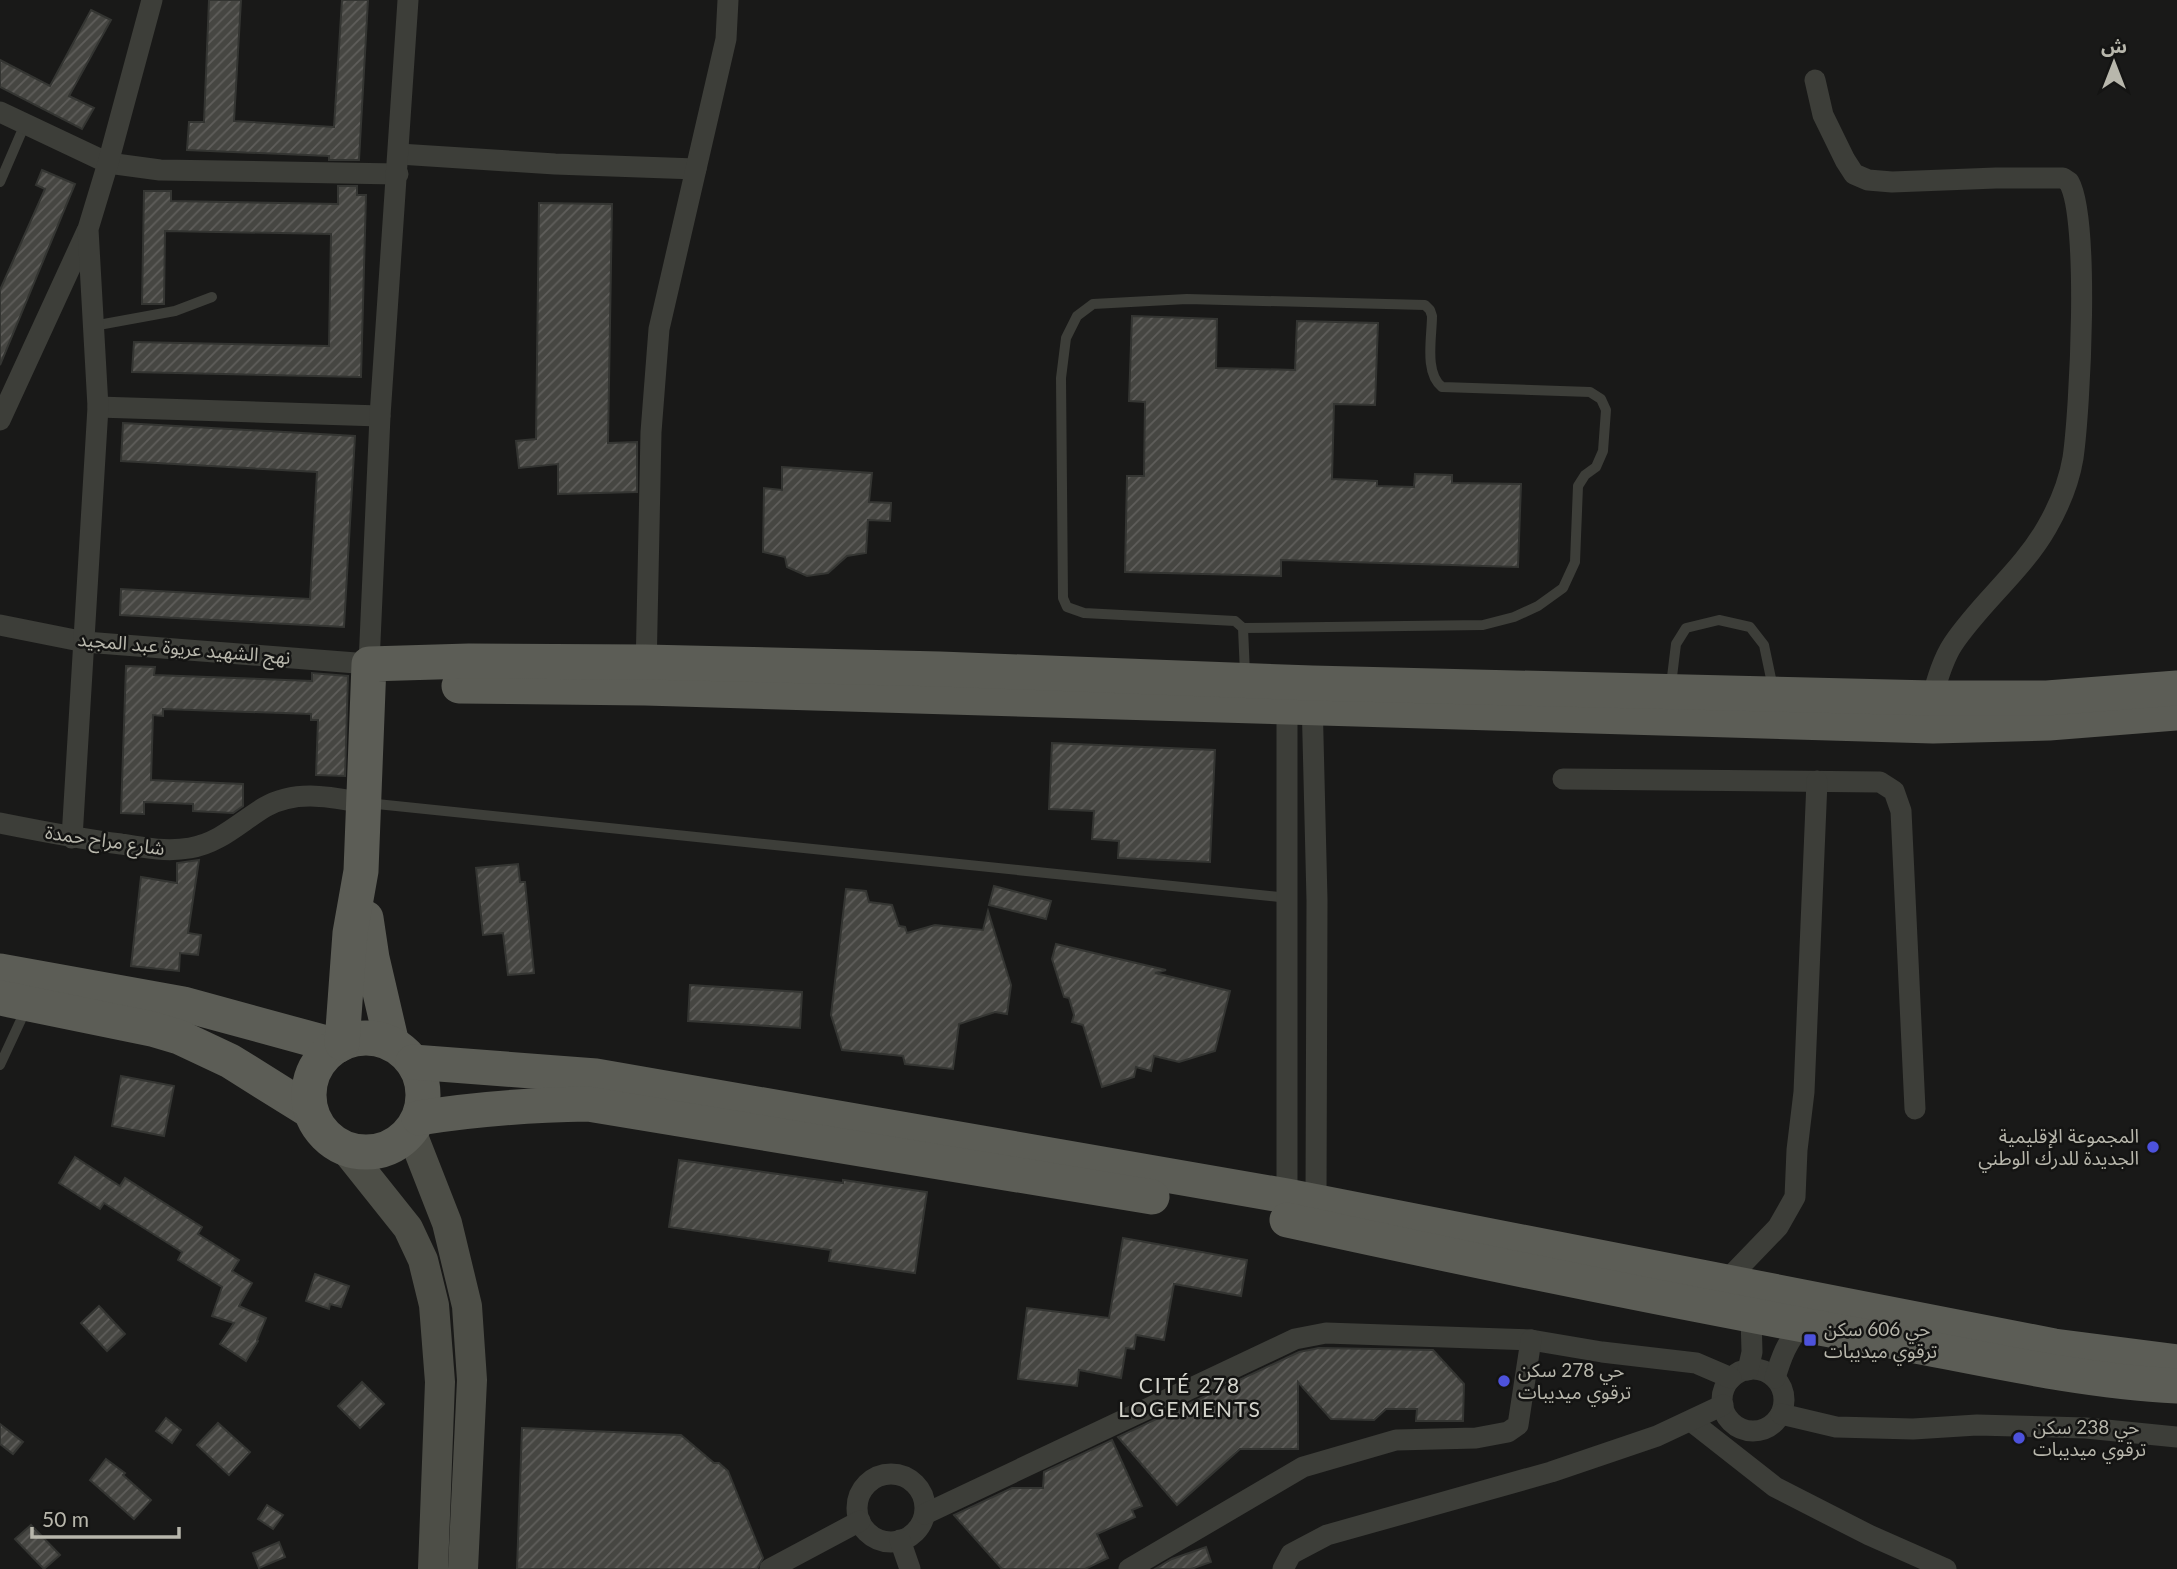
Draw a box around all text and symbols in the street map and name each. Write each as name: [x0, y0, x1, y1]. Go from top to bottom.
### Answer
north arrow: [2079, 28, 2149, 98]
text: ش: [2101, 34, 2127, 57]
street label: نهج الشهيد عريوة عبد المجيد: [76, 627, 292, 672]
street label: شارع مراح حمدة: [43, 820, 166, 862]
place label: المجموعة الإقليمية الجديدة للدرك الوطني: [1978, 1124, 2139, 1173]
marker: المجموعة الإقليمية الجديدة للدرك الوطني: [2145, 1139, 2161, 1155]
place label: حي 606 سكن ترقوي ميديبات: [1824, 1317, 1937, 1366]
marker: حي 606 سكن ترقوي ميديبات: [1802, 1332, 1818, 1348]
place label: حي 278 سكن ترقوي ميديبات: [1518, 1358, 1631, 1407]
district label: CITÉ 278 LOGEMENTS: [1118, 1372, 1262, 1421]
marker: حي 278 سكن ترقوي ميديبات: [1496, 1373, 1512, 1389]
place label: حي 238 سكن ترقوي ميديبات: [2033, 1415, 2146, 1464]
marker: حي 238 سكن ترقوي ميديبات: [2011, 1430, 2027, 1446]
scale bar: [32, 1496, 178, 1540]
text: 50 m: [42, 1506, 89, 1531]

